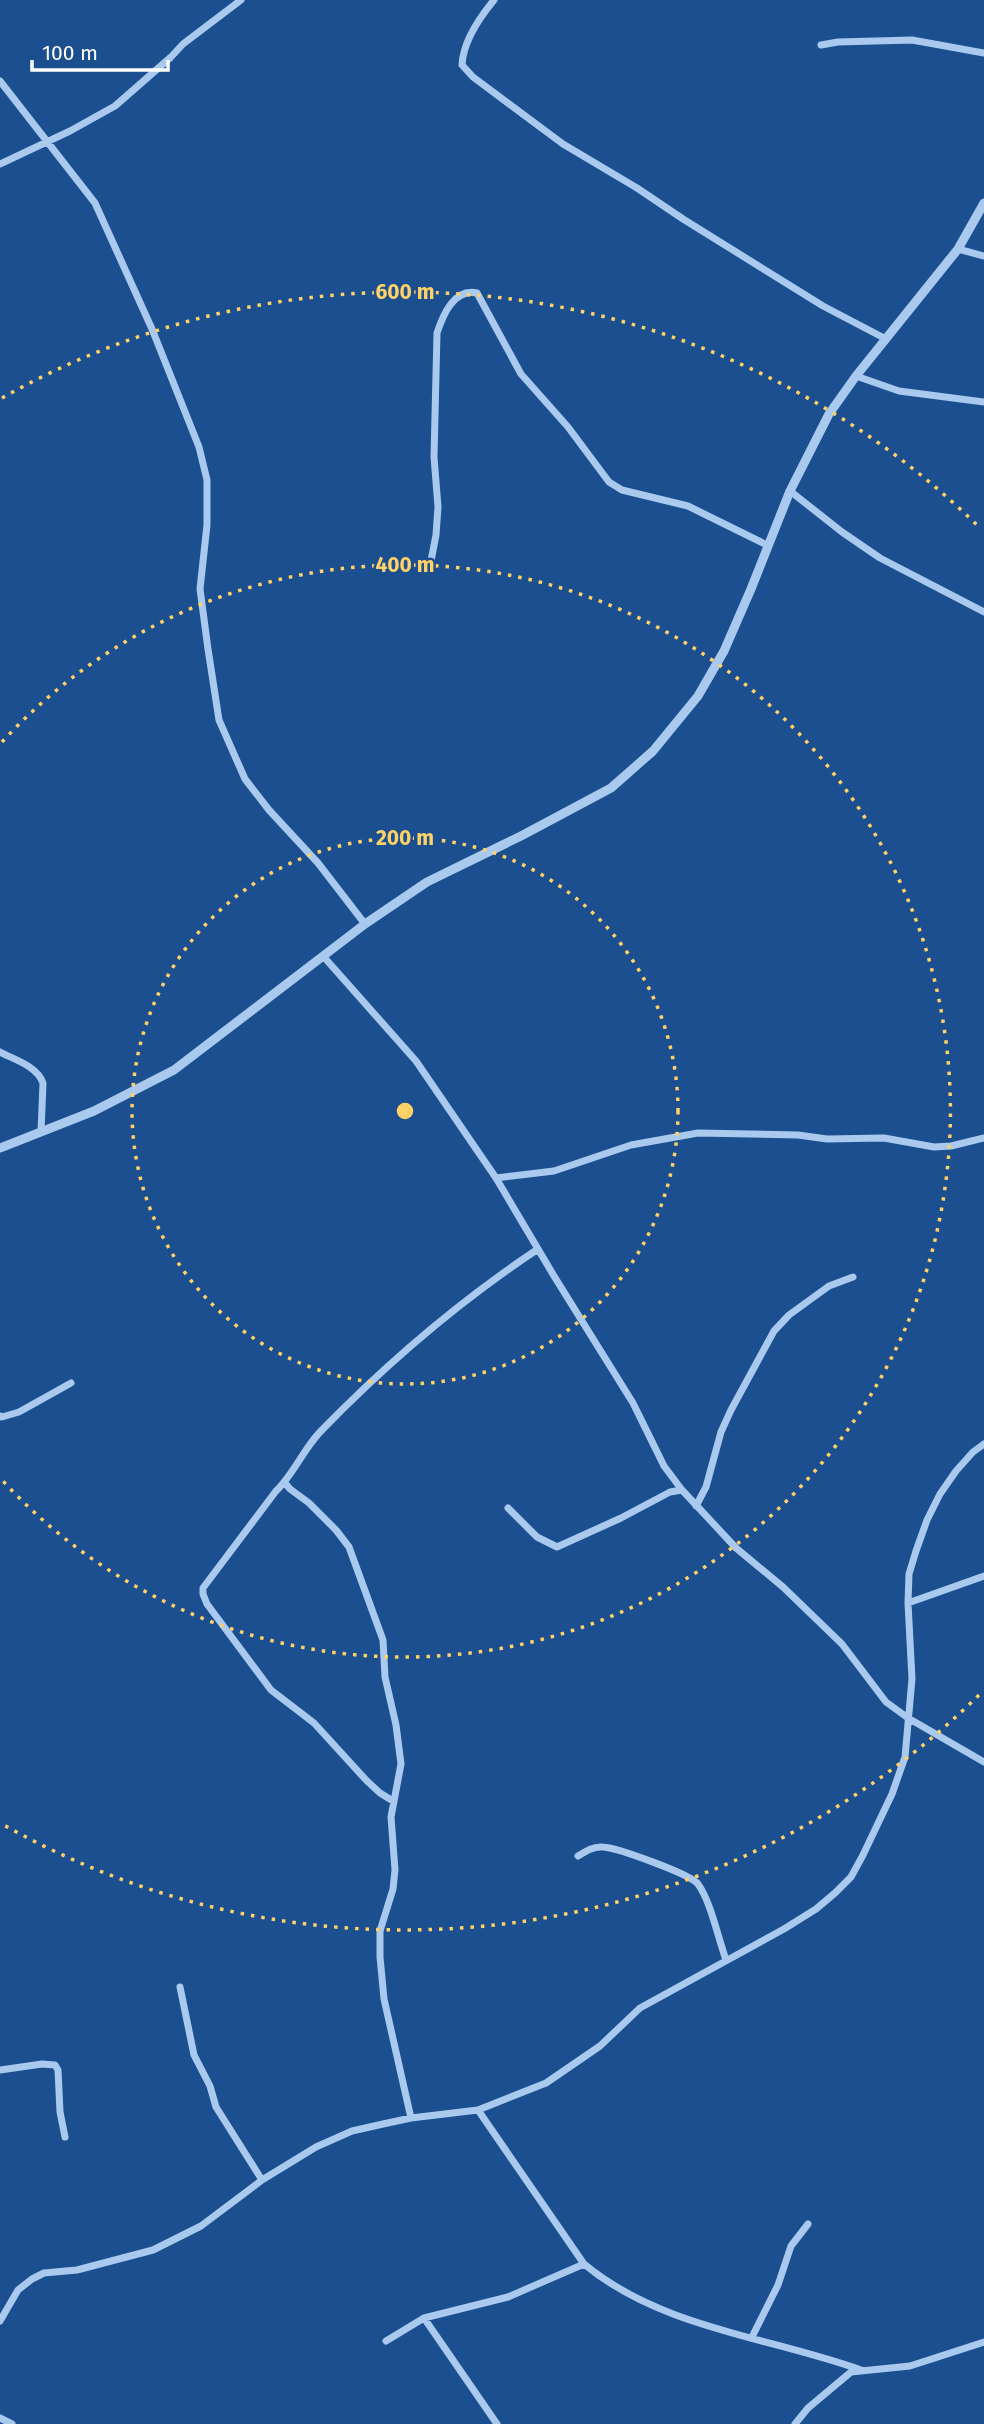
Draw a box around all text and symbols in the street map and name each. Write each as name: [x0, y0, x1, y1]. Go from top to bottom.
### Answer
scale bar: [32, 28, 168, 72]
text: 100 m: [42, 40, 98, 66]
text: 600 m: [375, 279, 435, 305]
text: 400 m: [375, 552, 435, 578]
text: 200 m: [376, 825, 434, 851]
centre of rings: [393, 1099, 417, 1123]

